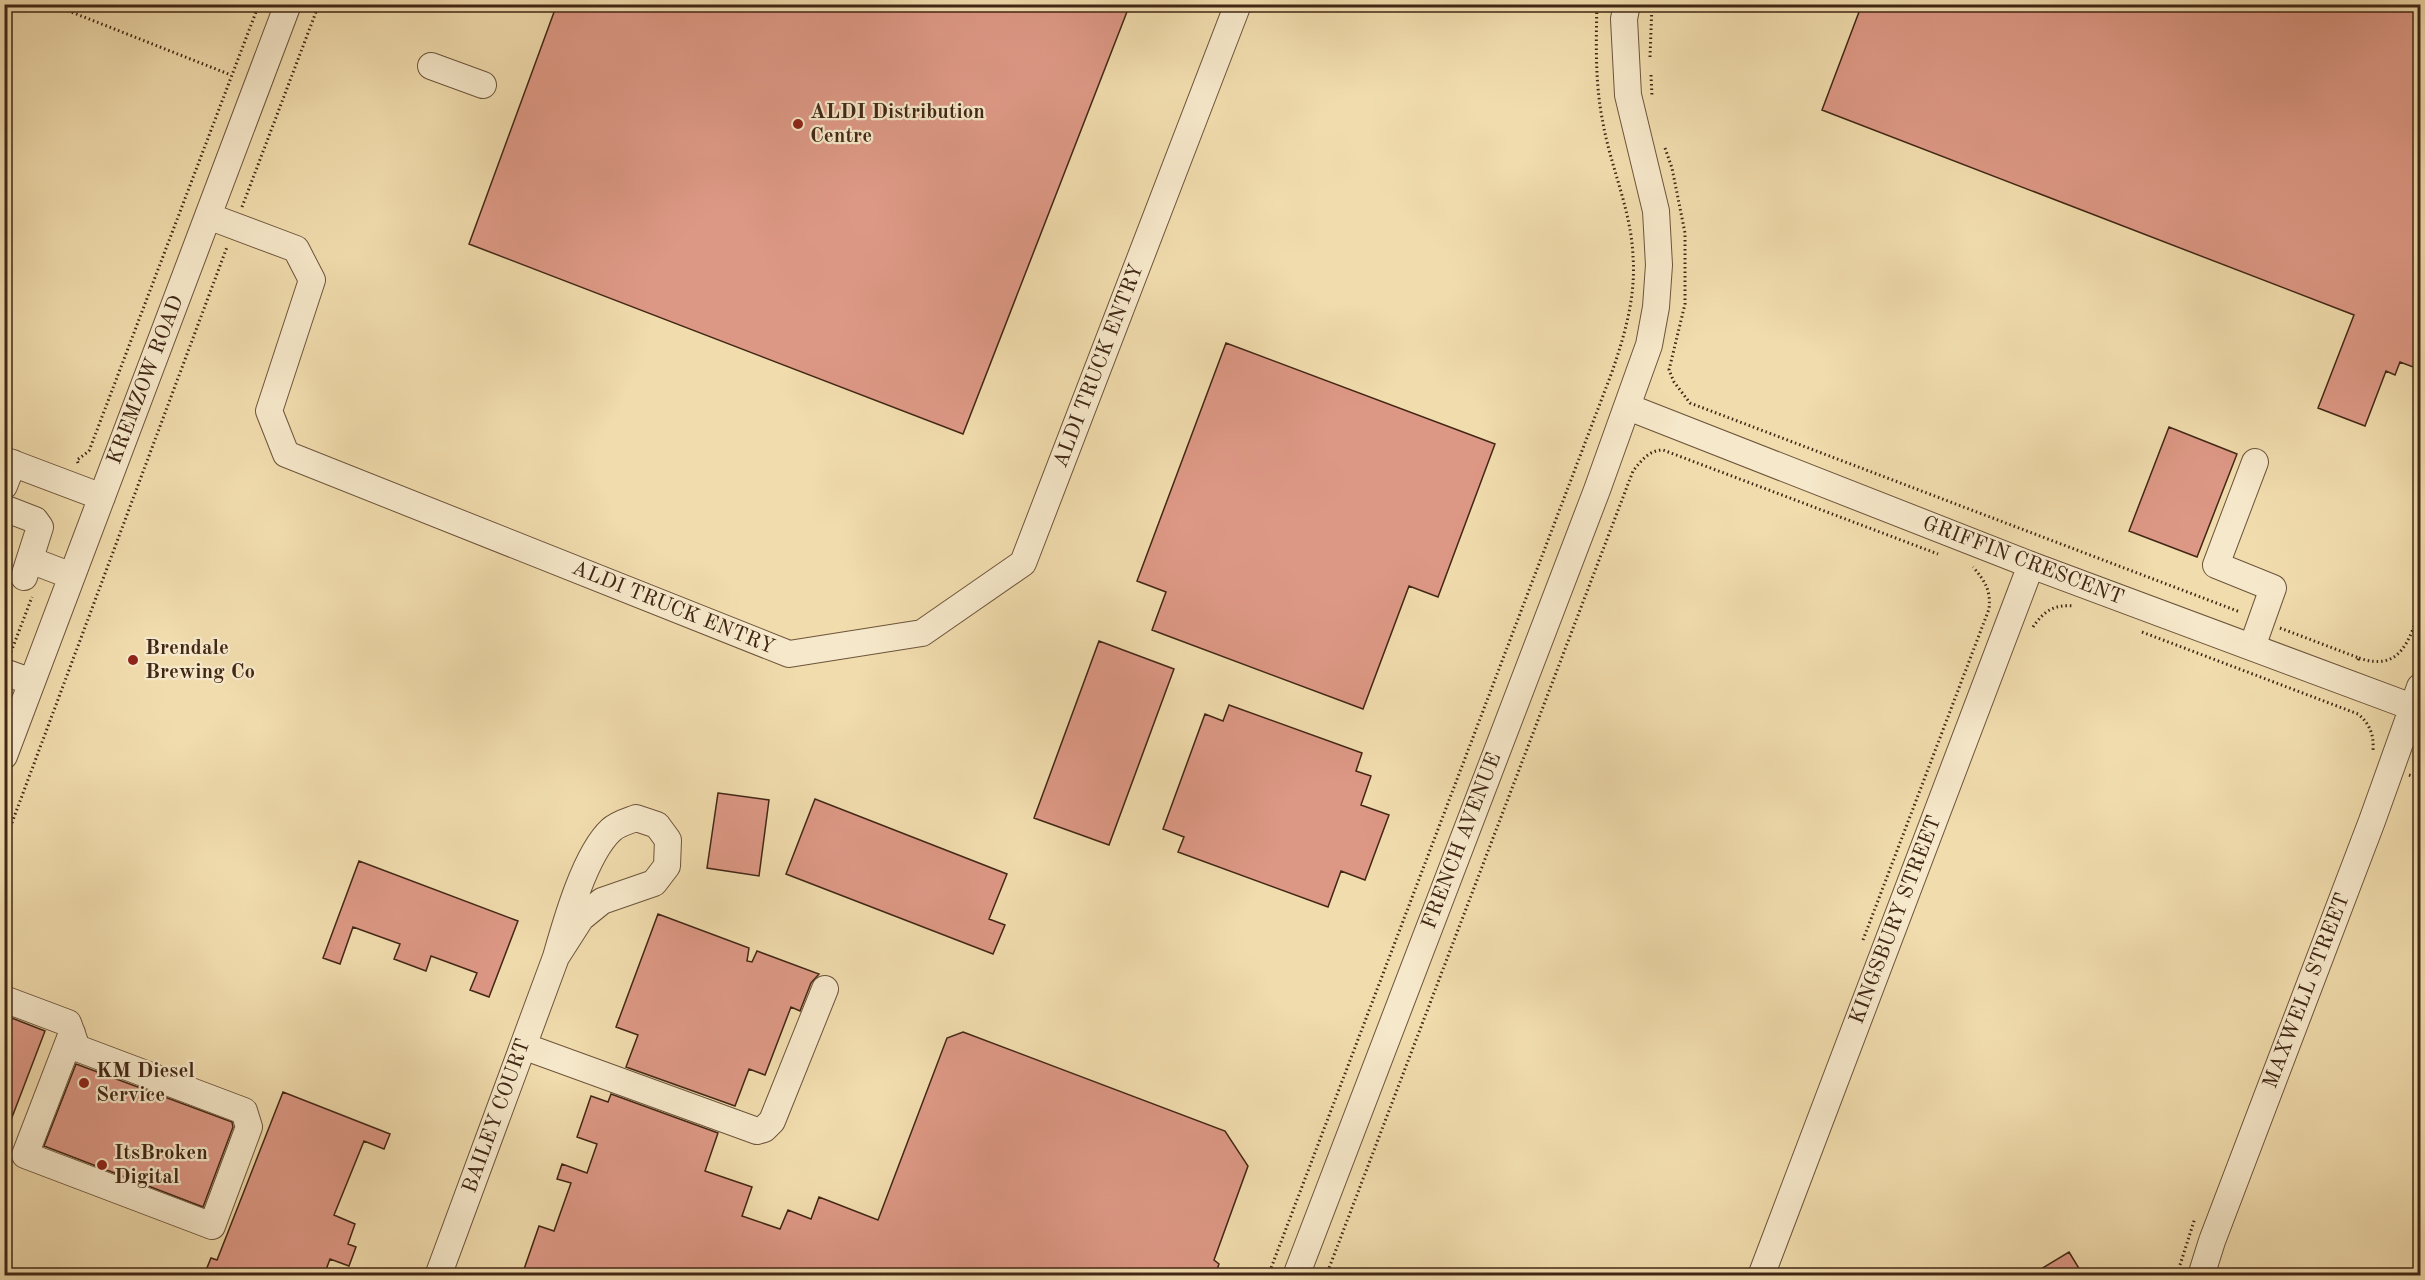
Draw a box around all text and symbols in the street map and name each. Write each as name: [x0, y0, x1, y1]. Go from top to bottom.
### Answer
place label: ALDI Distribution Centre: [810, 102, 985, 147]
marker: ALDI Distribution Centre: [791, 117, 805, 131]
street label: ALDI TRUCK ENTRY: [1050, 261, 1148, 471]
street label: KREMZOW ROAD: [104, 293, 188, 467]
street label: GRIFFIN CRESCENT: [1920, 513, 2126, 609]
street label: ALDI TRUCK ENTRY: [569, 558, 777, 658]
place label: Brendale Brewing Co: [145, 638, 255, 683]
marker: Brendale Brewing Co: [126, 653, 140, 667]
street label: FRENCH AVENUE: [1419, 750, 1505, 932]
street label: KINGSBURY STREET: [1847, 813, 1945, 1027]
street label: MAXWELL STREET: [2260, 890, 2354, 1092]
street label: BAILEY COURT: [459, 1036, 535, 1196]
place label: KM Diesel Service: [96, 1061, 195, 1106]
marker: KM Diesel Service: [77, 1076, 91, 1090]
place label: ItsBroken Digital: [114, 1143, 208, 1188]
marker: ItsBroken Digital: [95, 1158, 109, 1172]

